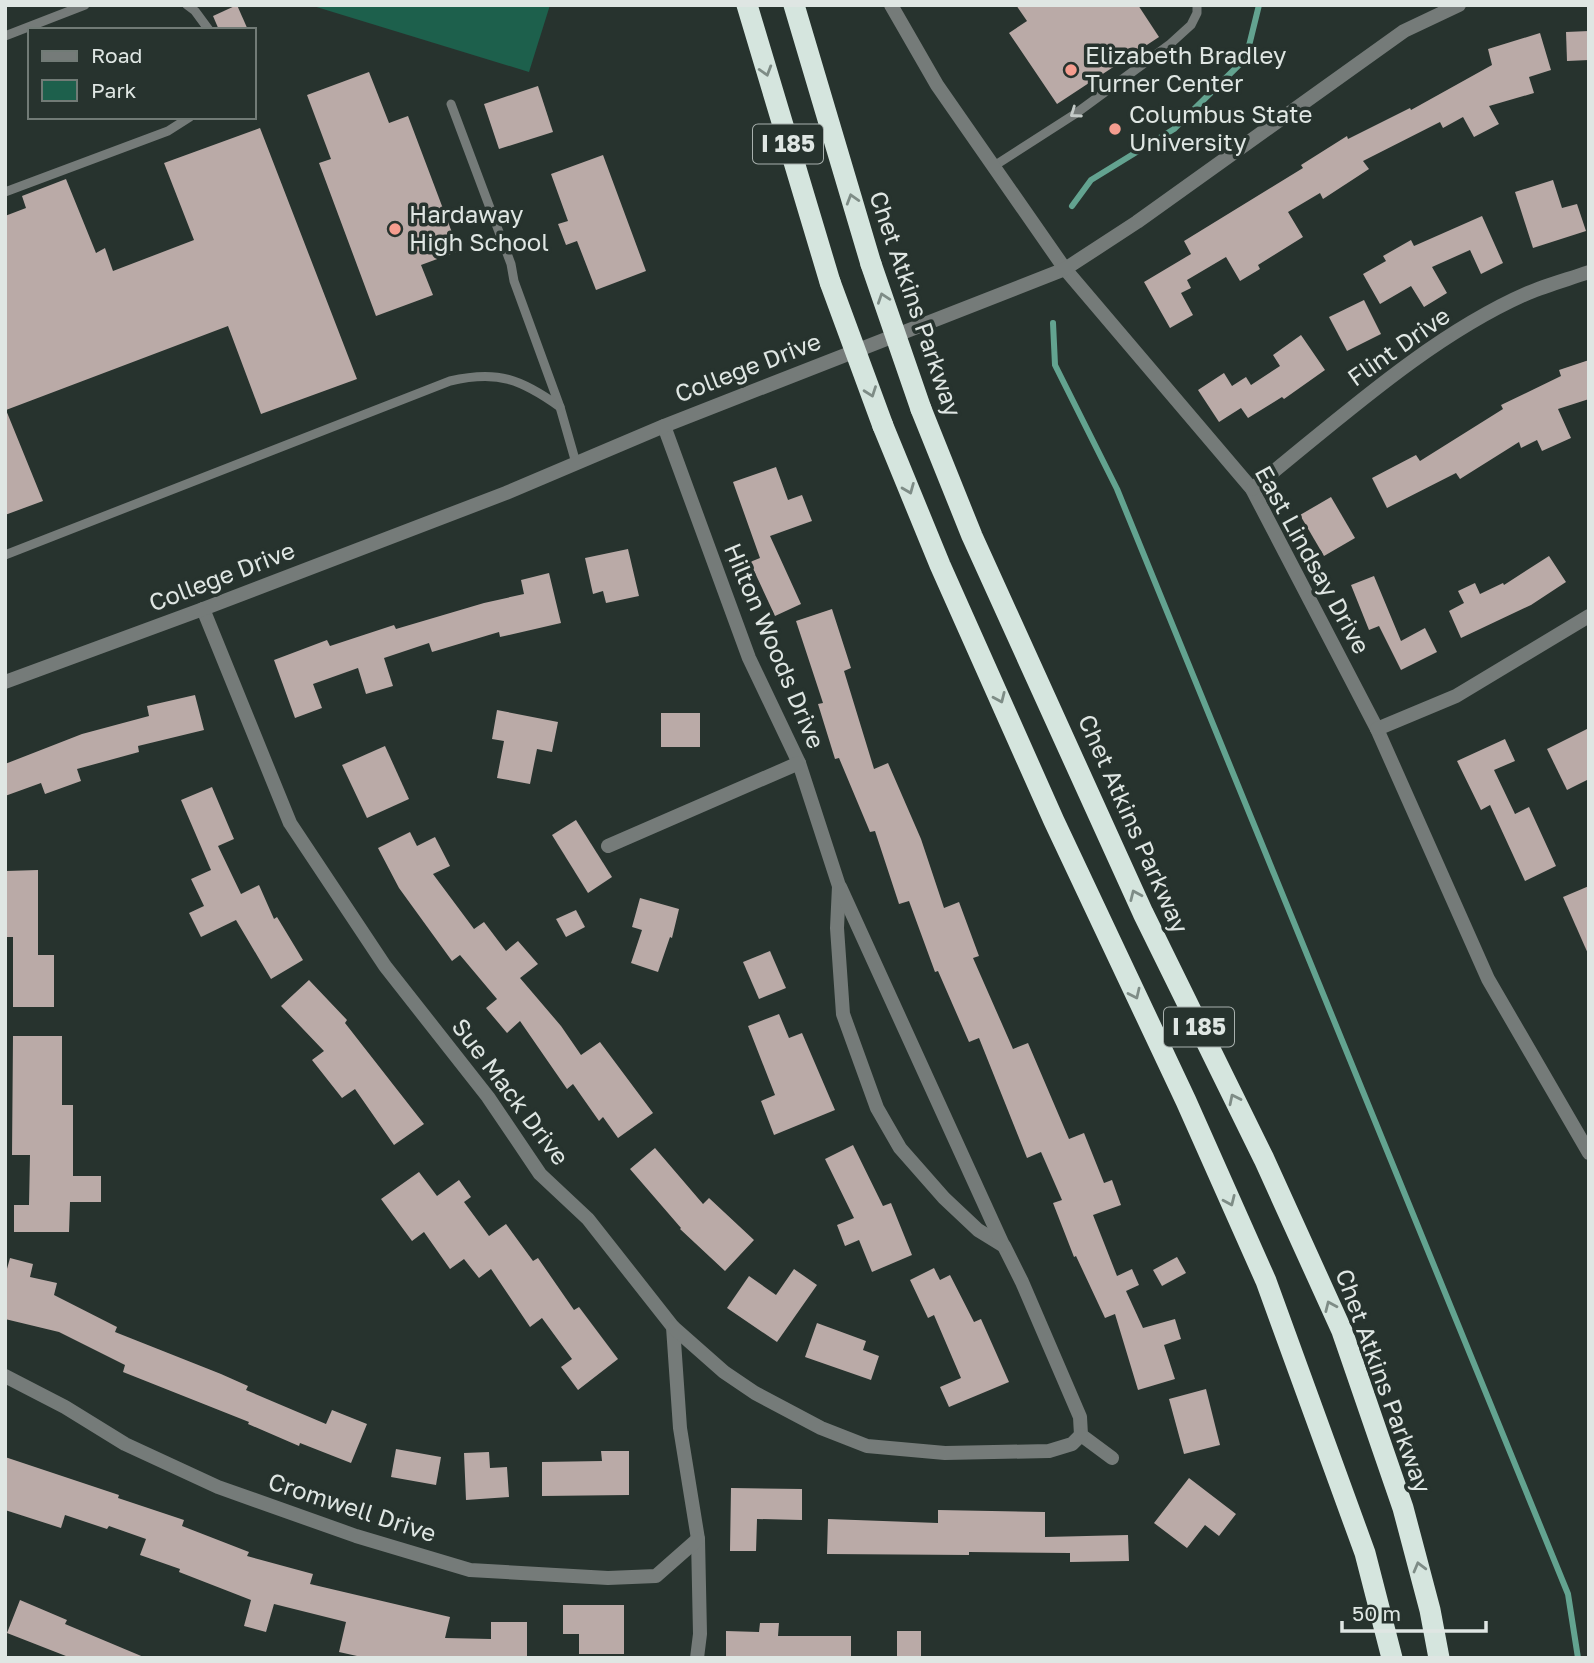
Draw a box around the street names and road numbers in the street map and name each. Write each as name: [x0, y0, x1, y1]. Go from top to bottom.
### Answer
road number: I 185: [753, 125, 823, 164]
street label: Chet Atkins Parkway: [864, 187, 969, 420]
street label: Flint Drive: [1341, 300, 1455, 391]
street label: College Drive: [670, 325, 825, 408]
street label: East Lindsay Drive: [1250, 460, 1377, 658]
street label: College Drive: [144, 534, 299, 617]
street label: Hilton Woods Drive: [719, 538, 832, 753]
street label: Chet Atkins Parkway: [1073, 709, 1196, 937]
road number: I 185: [1164, 1008, 1234, 1046]
street label: Sue Mack Drive: [447, 1012, 576, 1170]
street label: Chet Atkins Parkway: [1330, 1264, 1438, 1497]
street label: Cromwell Drive: [265, 1466, 440, 1547]

